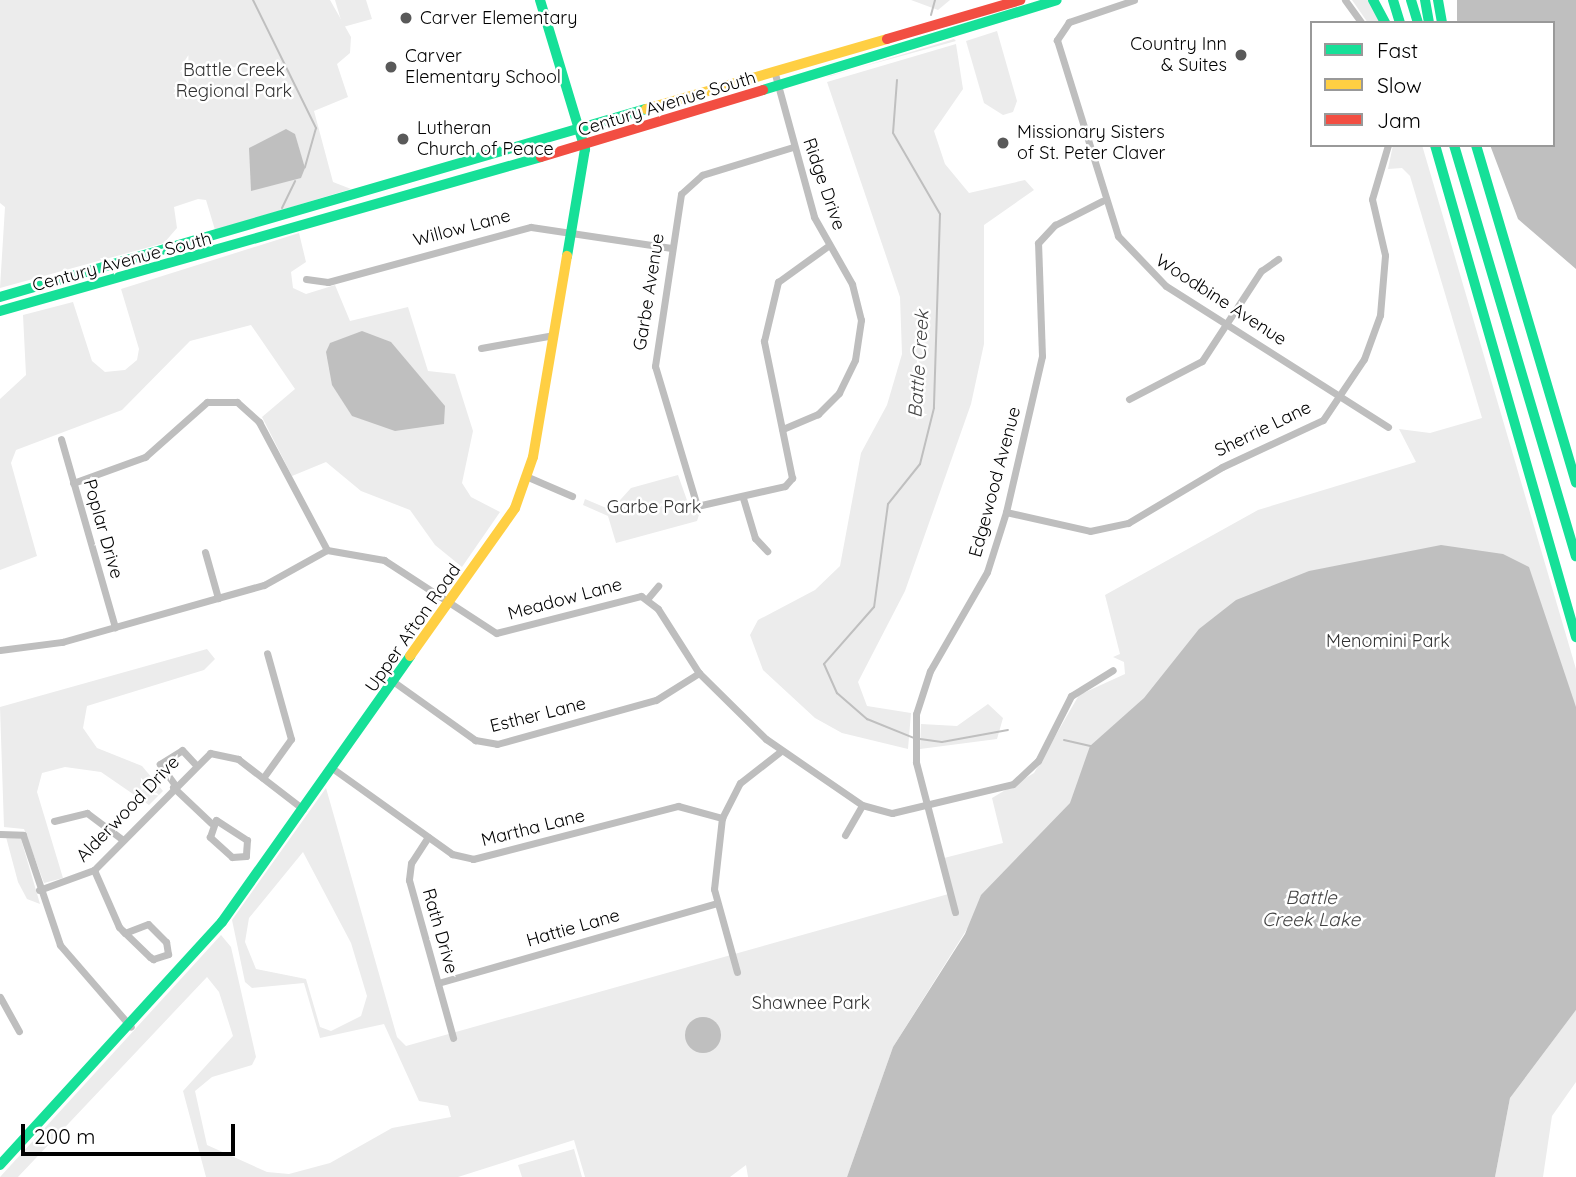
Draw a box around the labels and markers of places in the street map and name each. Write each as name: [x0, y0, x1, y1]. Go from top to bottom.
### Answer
place label: Carver Elementary: [420, 7, 577, 29]
marker: Carver Elementary: [398, 10, 414, 26]
place label: Country Inn & Suites: [1130, 34, 1227, 76]
place label: Carver Elementary School: [405, 46, 561, 88]
marker: Country Inn & Suites: [1233, 47, 1249, 63]
marker: Carver Elementary School: [383, 59, 399, 75]
place label: Lutheran Church of Peace: [417, 118, 554, 160]
place label: Missionary Sisters of St. Peter Claver: [1017, 122, 1166, 164]
marker: Lutheran Church of Peace: [395, 131, 411, 147]
marker: Missionary Sisters of St. Peter Claver: [995, 135, 1011, 151]

